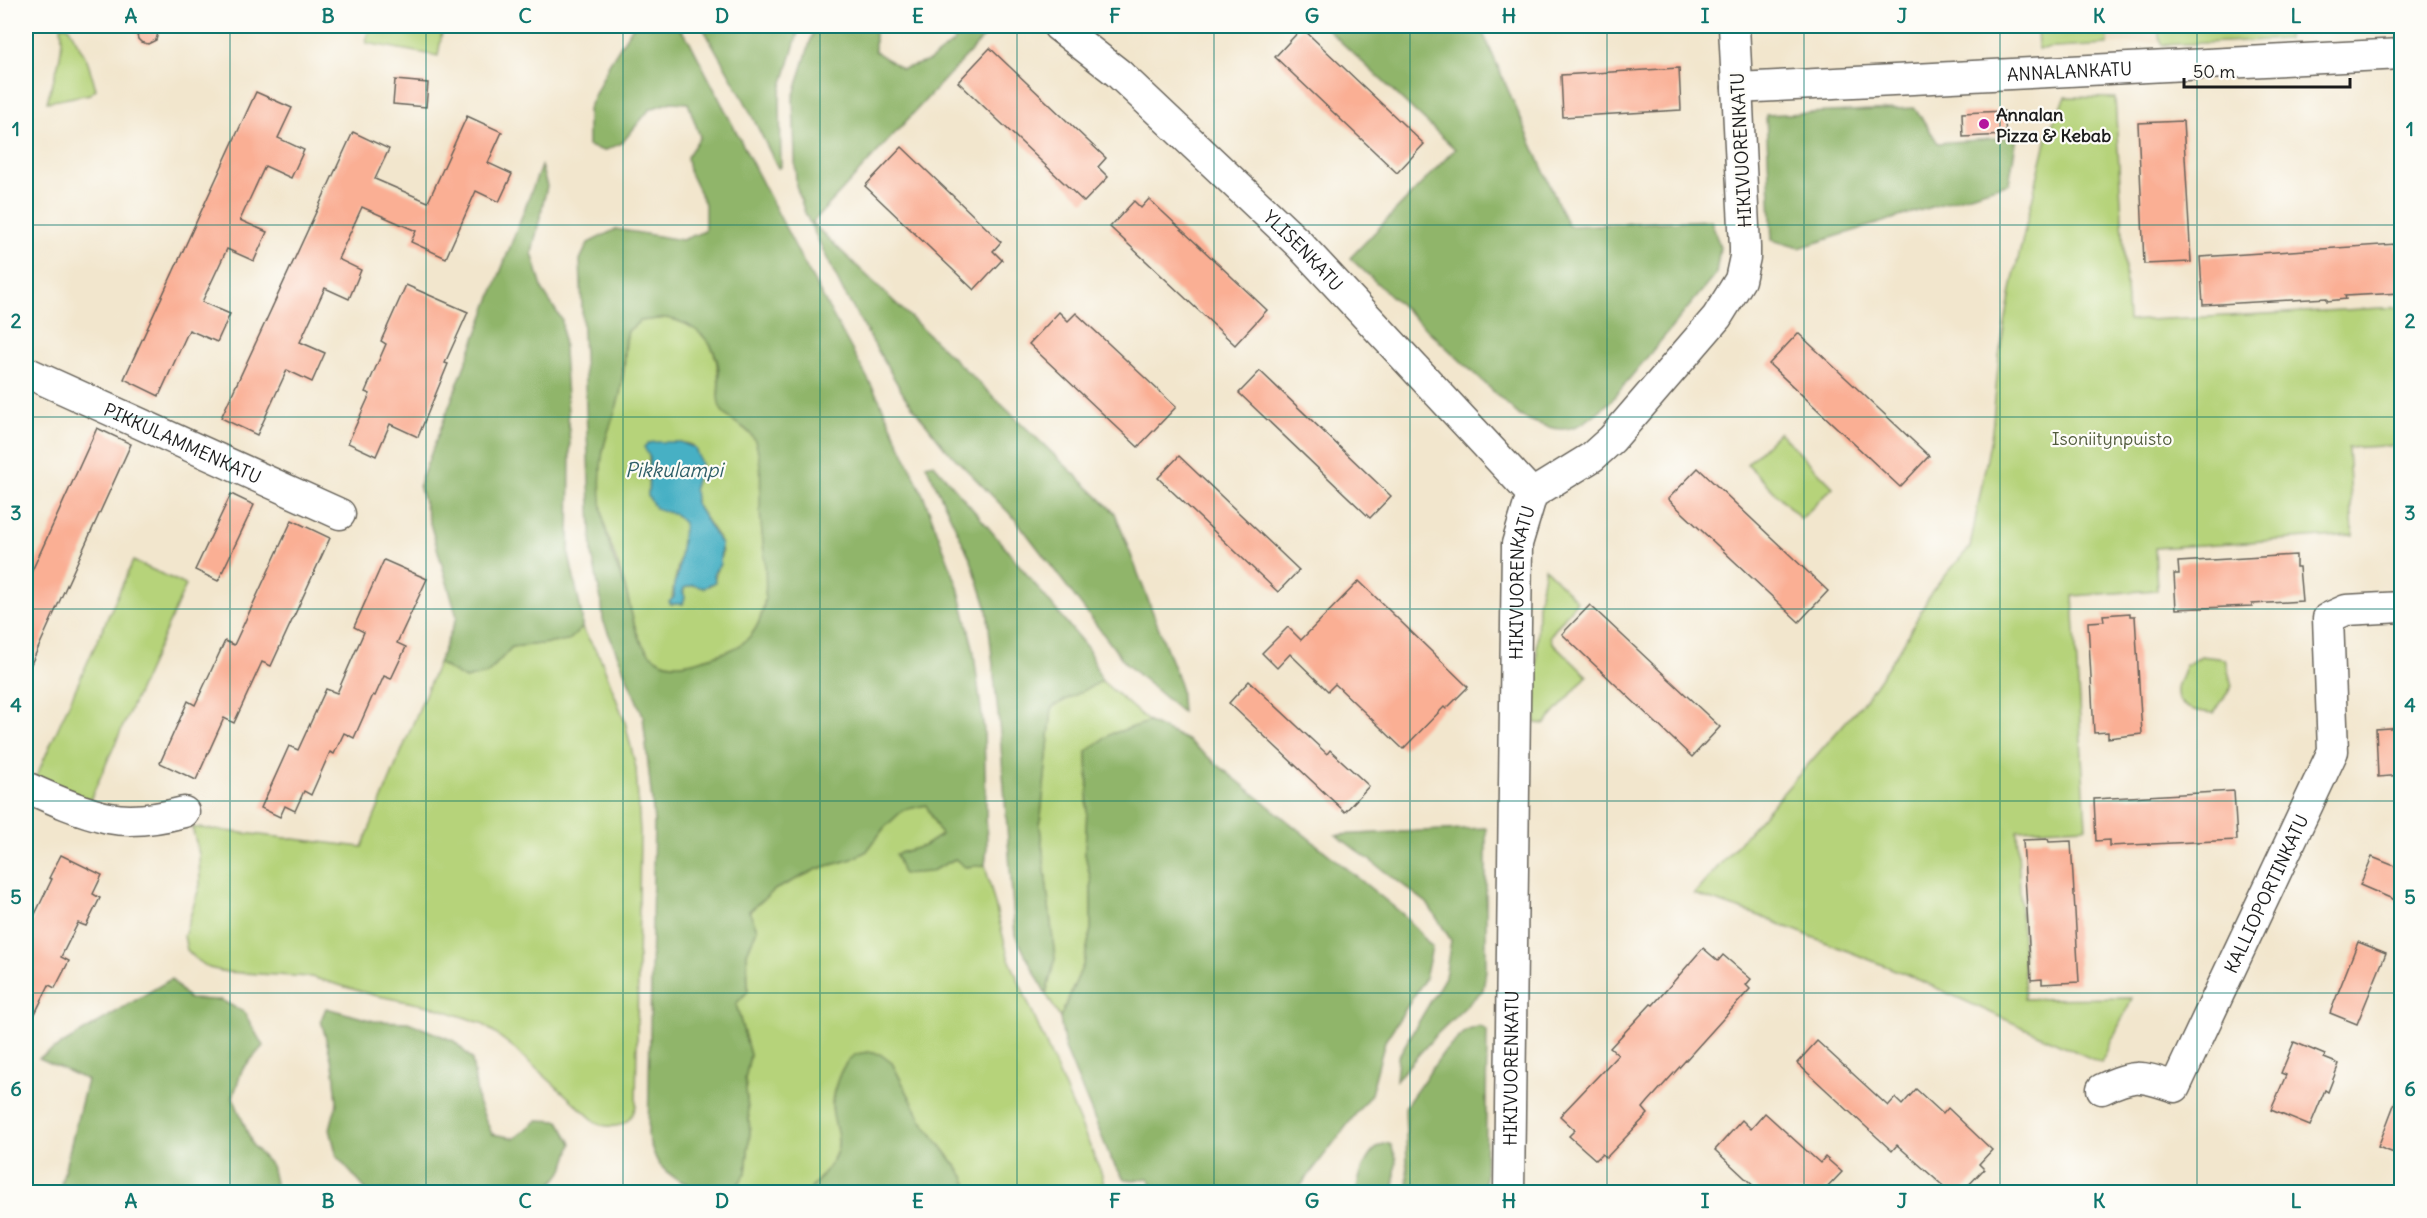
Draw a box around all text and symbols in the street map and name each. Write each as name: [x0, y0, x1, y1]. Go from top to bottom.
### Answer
text: A: [125, 3, 138, 28]
text: B: [321, 3, 335, 28]
text: C: [518, 3, 532, 28]
text: D: [715, 3, 729, 28]
text: E: [912, 3, 924, 28]
text: F: [1109, 3, 1121, 28]
text: G: [1305, 3, 1319, 28]
text: H: [1502, 3, 1516, 28]
text: I: [1701, 3, 1710, 28]
text: J: [1897, 3, 1908, 28]
text: K: [2093, 3, 2106, 28]
text: L: [2291, 3, 2302, 28]
scale bar: [2184, 51, 2350, 89]
street label: ANNALANKATU: [2006, 56, 2133, 86]
text: 50 m: [2193, 60, 2235, 83]
street label: HIKIVUORENKATU: [1725, 72, 1757, 228]
place label: Annalan Pizza & Kebab: [1996, 103, 2111, 147]
text: 1: [12, 116, 20, 141]
text: 1: [2406, 116, 2414, 141]
marker: Annalan Pizza & Kebab: [1977, 117, 1991, 131]
street label: YLISENKATU: [1259, 205, 1348, 296]
text: 2: [11, 308, 22, 333]
text: 2: [2405, 308, 2416, 333]
street label: PIKKULAMMENKATU: [100, 397, 265, 488]
park label: Isoniitynpuisto: [2052, 427, 2172, 450]
water label: Pikkulampi: [625, 457, 725, 482]
text: 3: [10, 500, 22, 525]
text: 3: [2404, 500, 2416, 525]
street label: HIKIVUORENKATU: [1504, 503, 1539, 660]
text: 4: [10, 692, 22, 717]
text: 4: [2404, 692, 2416, 717]
street label: KALLIOPORTINKATU: [2219, 810, 2313, 977]
text: 5: [10, 884, 22, 909]
text: 5: [2404, 884, 2416, 909]
street label: HIKIVUORENKATU: [1498, 990, 1523, 1146]
text: 6: [10, 1076, 22, 1101]
text: 6: [2404, 1076, 2416, 1101]
text: A: [125, 1188, 138, 1213]
text: B: [321, 1188, 335, 1213]
text: C: [518, 1188, 532, 1213]
text: D: [715, 1188, 729, 1213]
text: E: [912, 1188, 924, 1213]
text: F: [1109, 1188, 1121, 1213]
text: G: [1305, 1188, 1319, 1213]
text: H: [1502, 1188, 1516, 1213]
text: I: [1701, 1188, 1710, 1213]
text: J: [1897, 1188, 1908, 1213]
text: K: [2093, 1188, 2106, 1213]
text: L: [2291, 1188, 2302, 1213]

